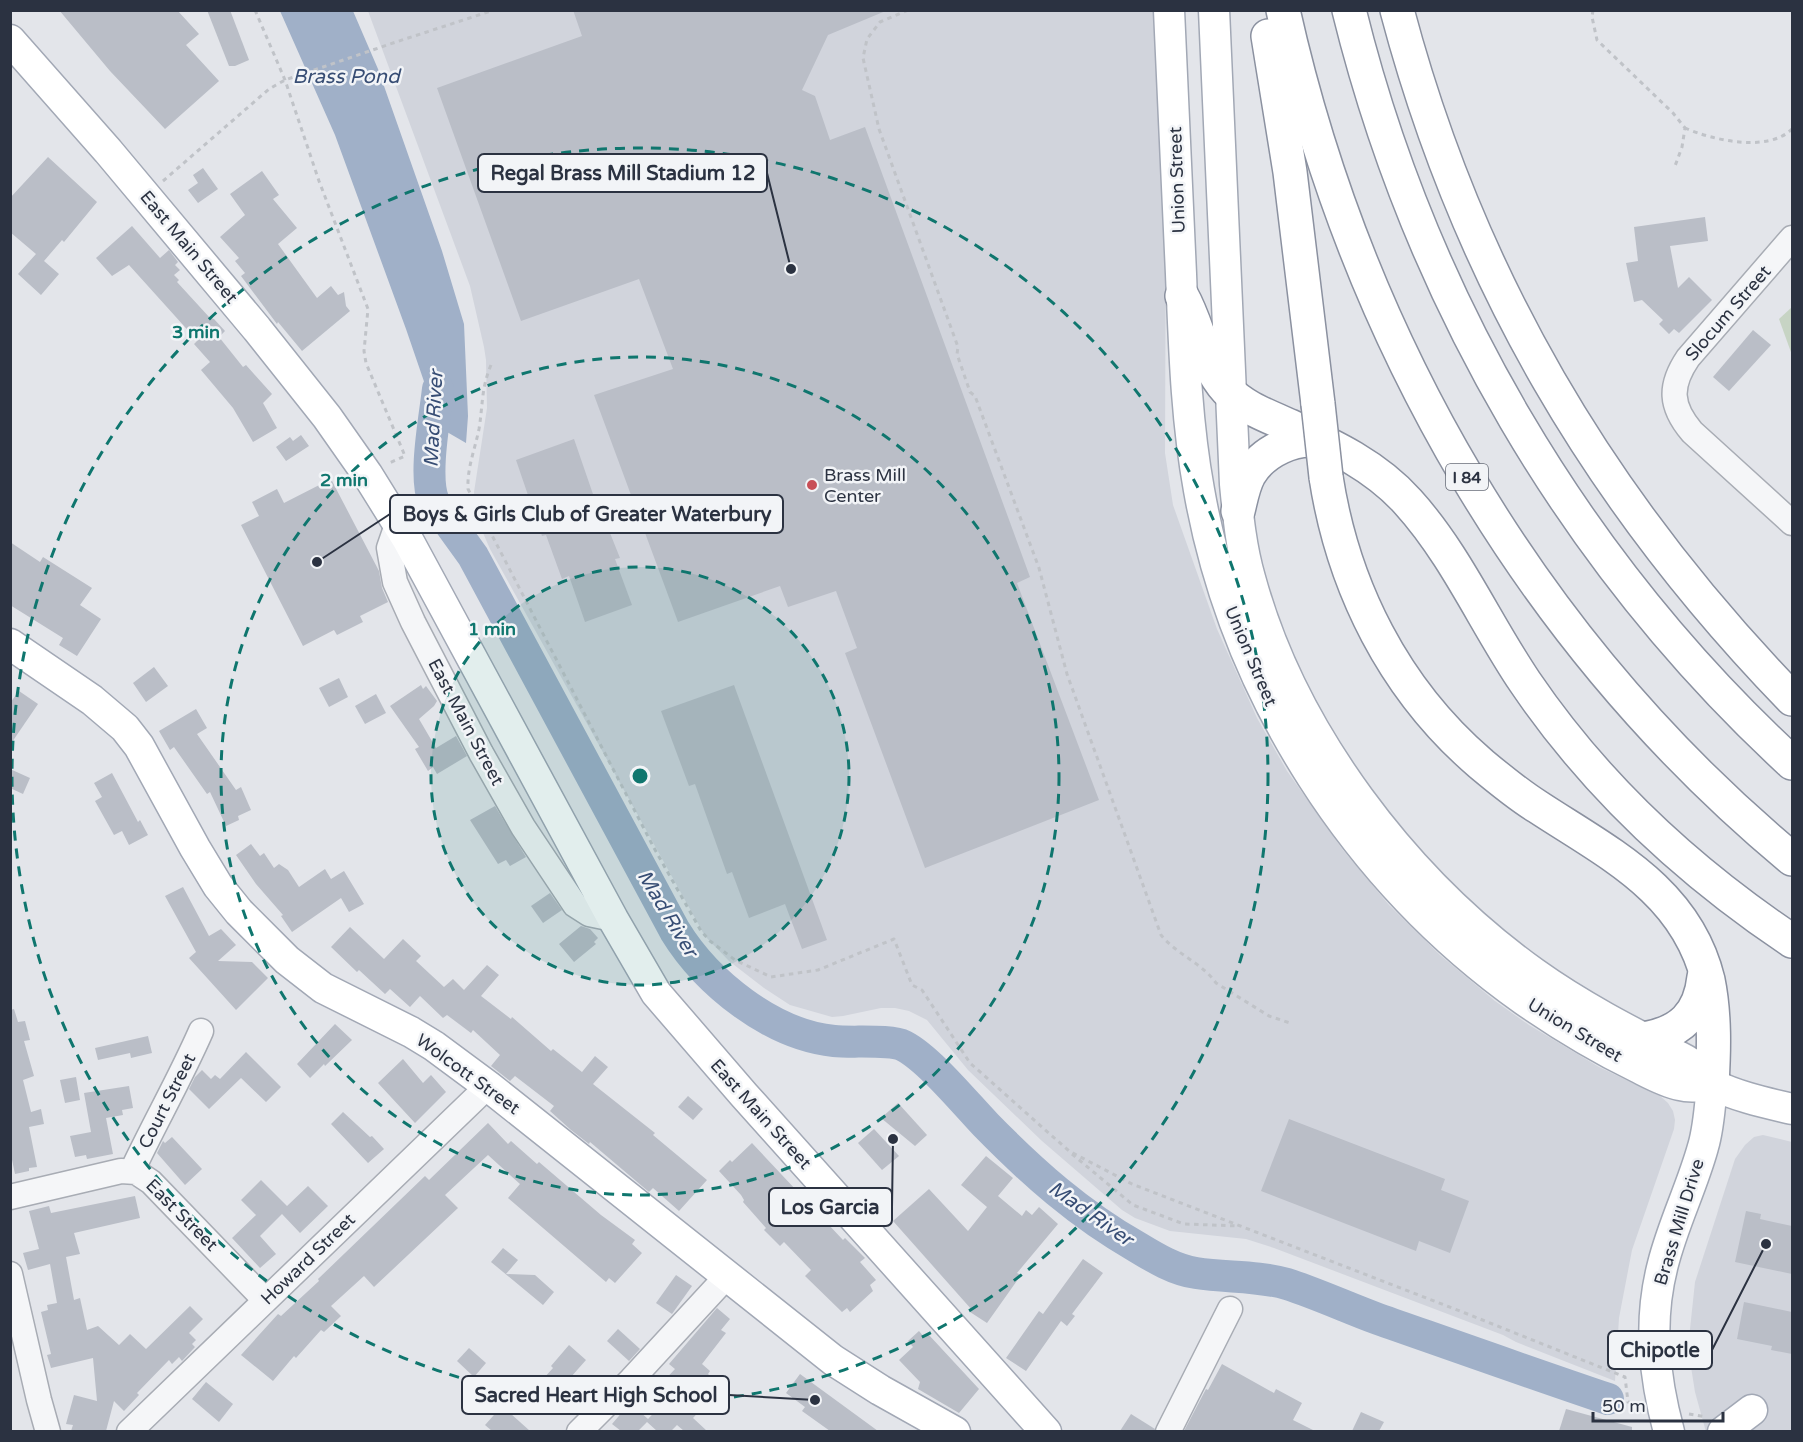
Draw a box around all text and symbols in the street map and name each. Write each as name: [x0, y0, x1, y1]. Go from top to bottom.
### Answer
water label: Brass Pond: [292, 65, 402, 89]
street label: Union Street: [1164, 126, 1190, 234]
callout: Regal Brass Mill Stadium 12: [478, 154, 767, 192]
text: Regal Brass Mill Stadium 12: [490, 162, 756, 186]
street label: East Main Street: [135, 186, 243, 308]
street label: Slocum Street: [1680, 261, 1776, 365]
text: 3 min: [172, 321, 220, 343]
water label: Mad River: [419, 368, 449, 468]
place label: Brass Mill Center: [824, 464, 906, 507]
road number: I 84: [1446, 464, 1488, 490]
text: 2 min: [320, 469, 368, 491]
marker: Brass Mill Center: [805, 478, 819, 492]
callout: Boys & Girls Club of Greater Waterbury: [390, 495, 783, 533]
text: Boys & Girls Club of Greater Waterbury: [402, 503, 772, 527]
street label: Union Street: [1220, 603, 1282, 710]
text: 1 min: [468, 618, 516, 640]
street label: East Main Street: [423, 655, 509, 789]
centre of rings: [630, 766, 650, 786]
water label: Mad River: [632, 866, 704, 963]
street label: Union Street: [1524, 993, 1627, 1067]
street label: Wolcott Street: [412, 1029, 524, 1119]
street label: Court Street: [134, 1050, 200, 1152]
street label: East Main Street: [706, 1054, 816, 1174]
street label: Brass Mill Drive: [1649, 1156, 1709, 1288]
street label: East Street: [141, 1174, 223, 1256]
water label: Mad River: [1044, 1176, 1139, 1253]
callout: Los Garcia: [769, 1188, 892, 1226]
text: Los Garcia: [780, 1196, 880, 1220]
street label: Howard Street: [256, 1208, 360, 1309]
callout: Chipotle: [1608, 1331, 1712, 1369]
text: Chipotle: [1620, 1339, 1700, 1363]
callout: Sacred Heart High School: [462, 1376, 729, 1414]
text: Sacred Heart High School: [475, 1384, 717, 1408]
scale bar: [1593, 1385, 1724, 1423]
text: 50 m: [1602, 1395, 1646, 1417]

